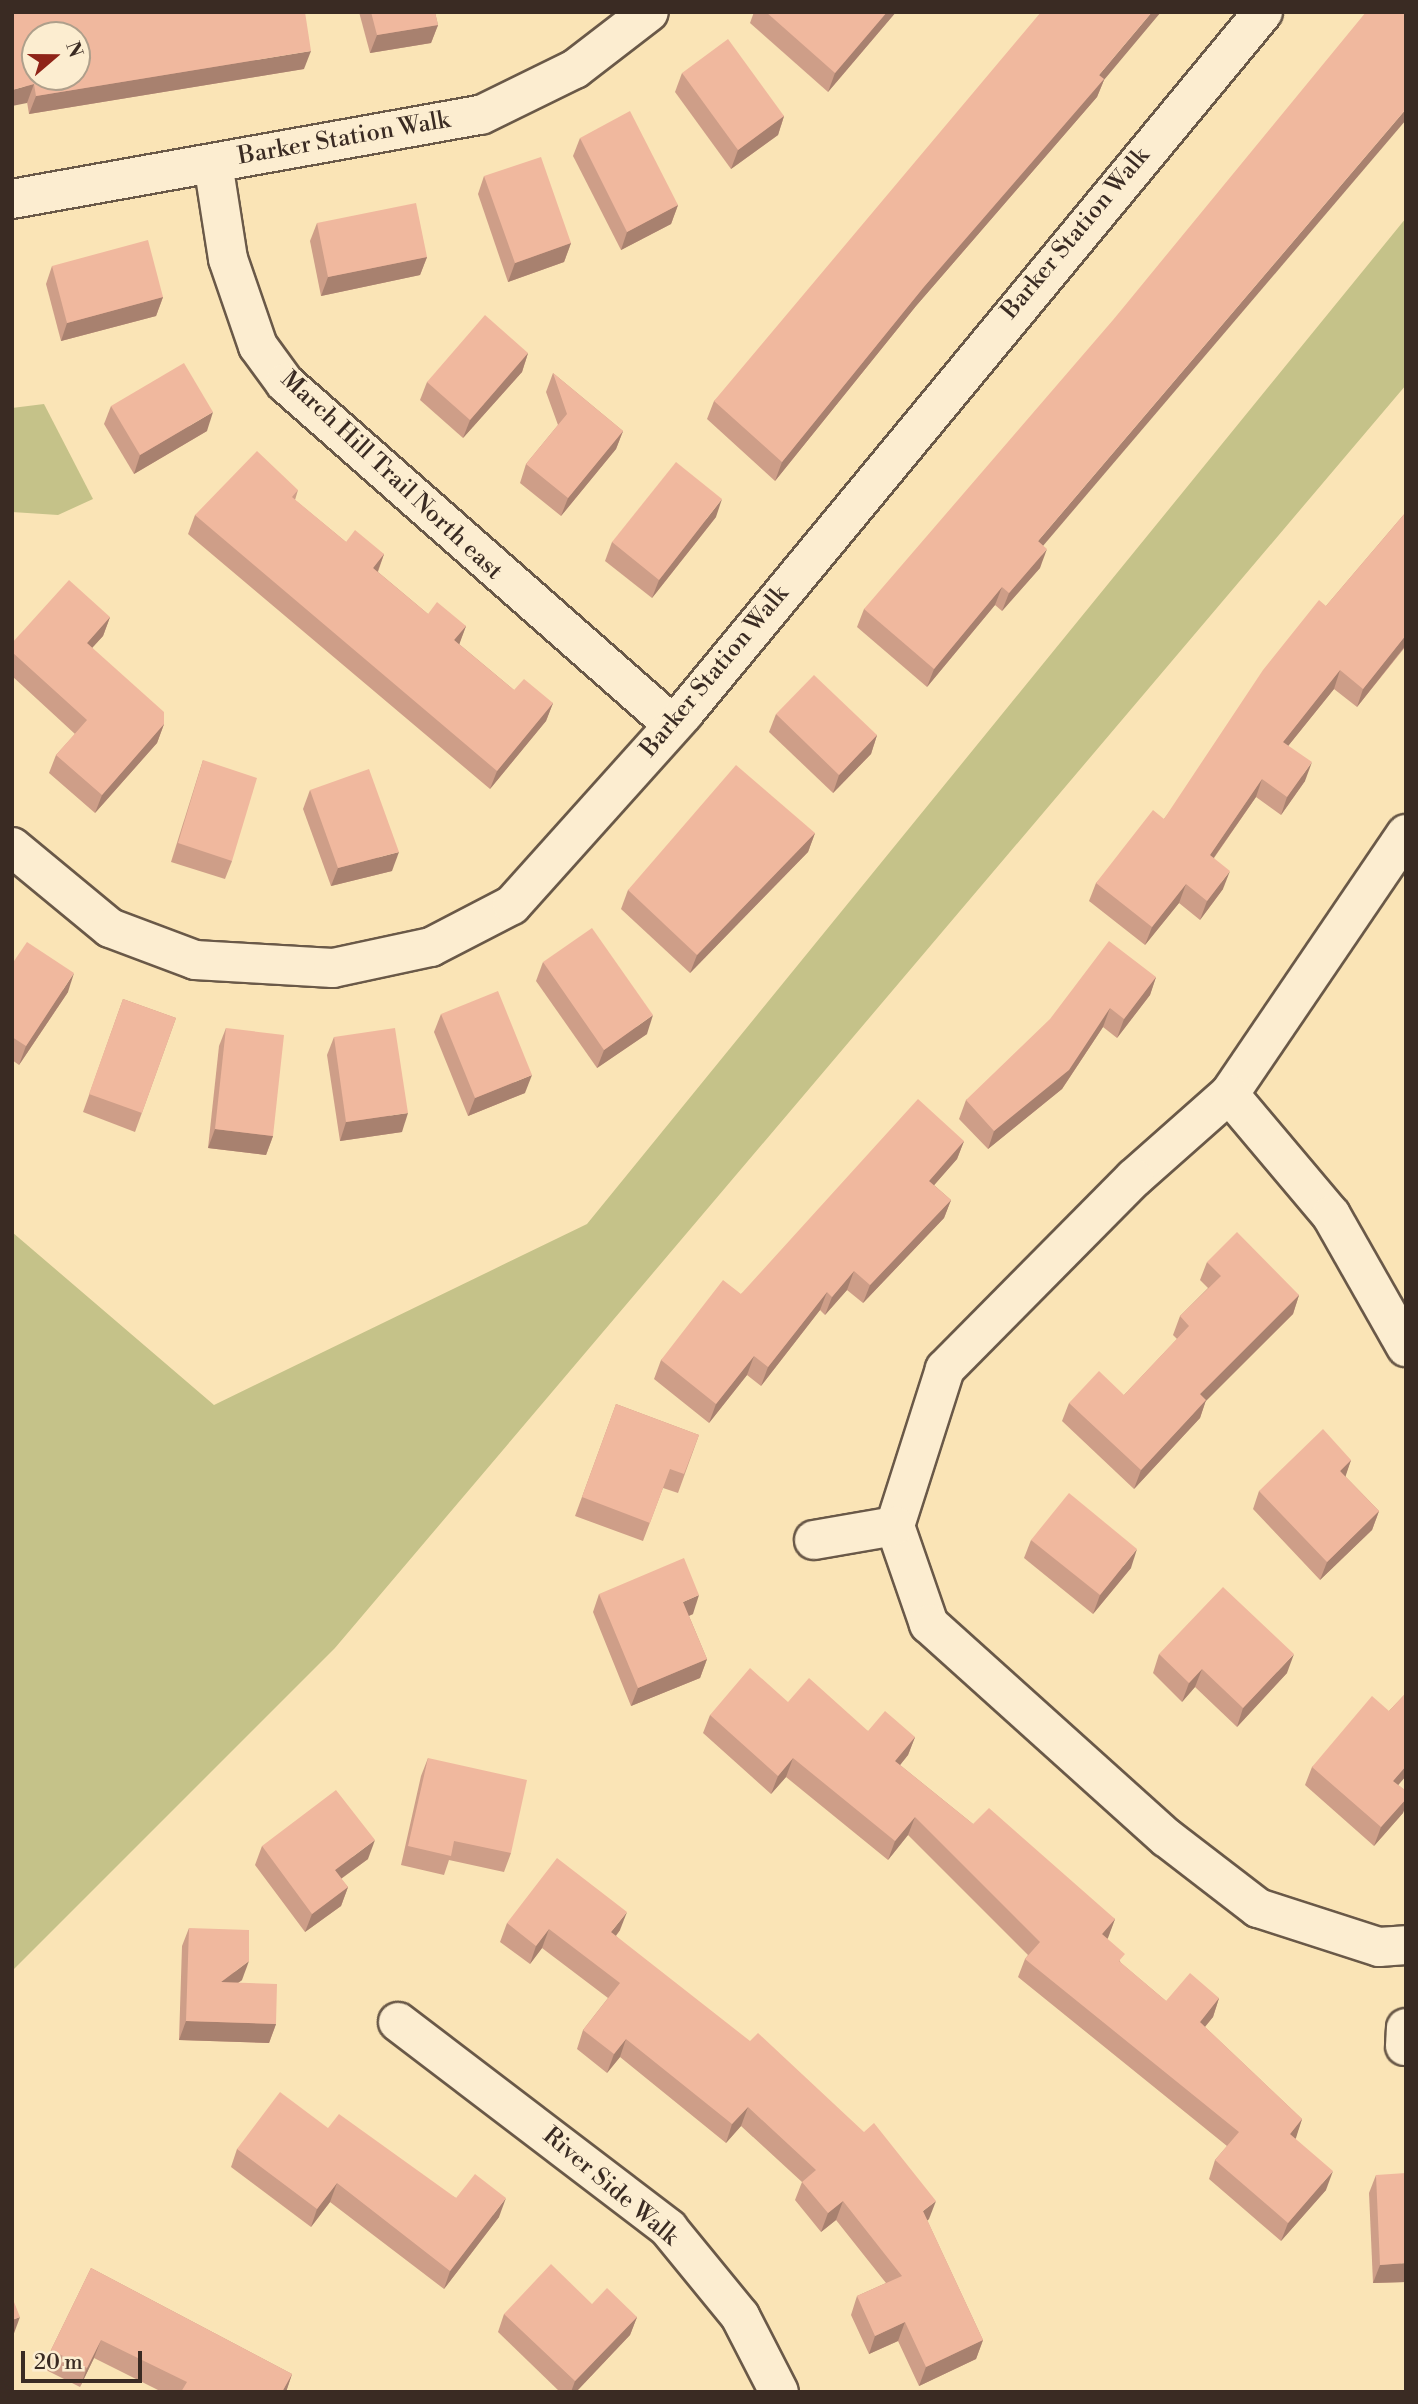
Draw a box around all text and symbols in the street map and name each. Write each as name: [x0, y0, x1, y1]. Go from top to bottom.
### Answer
north arrow: [21, 21, 91, 91]
text: N: [60, 38, 88, 61]
street label: Barker Station Walk: [236, 106, 452, 172]
street label: Barker Station Walk: [996, 142, 1156, 326]
street label: March Hill Trail North east: [274, 366, 508, 586]
street label: Barker Station Walk: [635, 580, 795, 764]
street label: River Side Walk: [536, 2122, 684, 2252]
scale bar: [24, 2338, 145, 2382]
text: 20 m: [34, 2350, 83, 2376]

